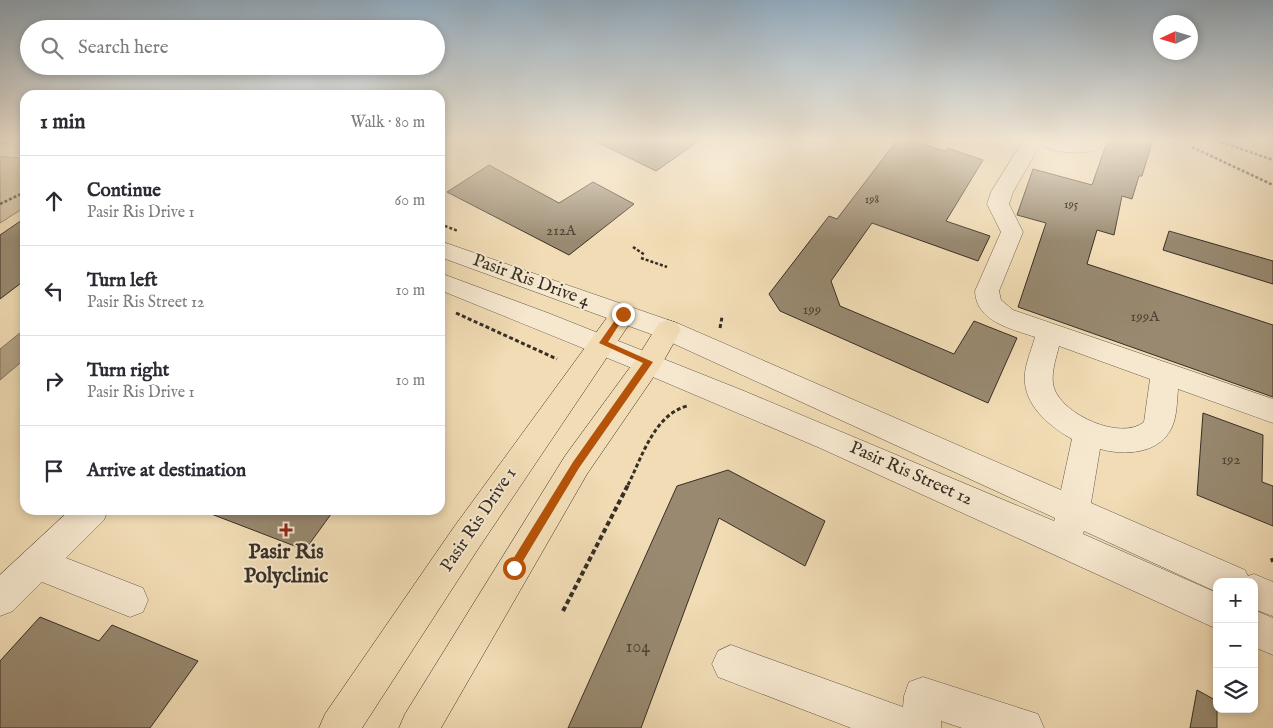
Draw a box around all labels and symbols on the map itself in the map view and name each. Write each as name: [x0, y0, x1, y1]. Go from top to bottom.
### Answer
north arrow: [1153, 15, 1198, 60]
house number: 198: [865, 192, 879, 207]
house number: 195: [1064, 197, 1079, 212]
house number: 212A: [546, 221, 577, 240]
street label: Pasir Ris Drive 4: [469, 249, 593, 313]
house number: 199: [803, 300, 821, 319]
route end: [612, 303, 635, 326]
house number: 199A: [1131, 307, 1160, 326]
street label: Pasir Ris Street 12: [846, 437, 976, 511]
house number: 192: [1221, 450, 1241, 469]
street label: Pasir Ris Drive 1: [436, 463, 522, 577]
marker: Pasir Ris Polyclinic: [279, 523, 293, 537]
place label: Pasir Ris Polyclinic: [244, 539, 328, 590]
route start: [503, 557, 526, 580]
house number: 104: [626, 636, 650, 659]

